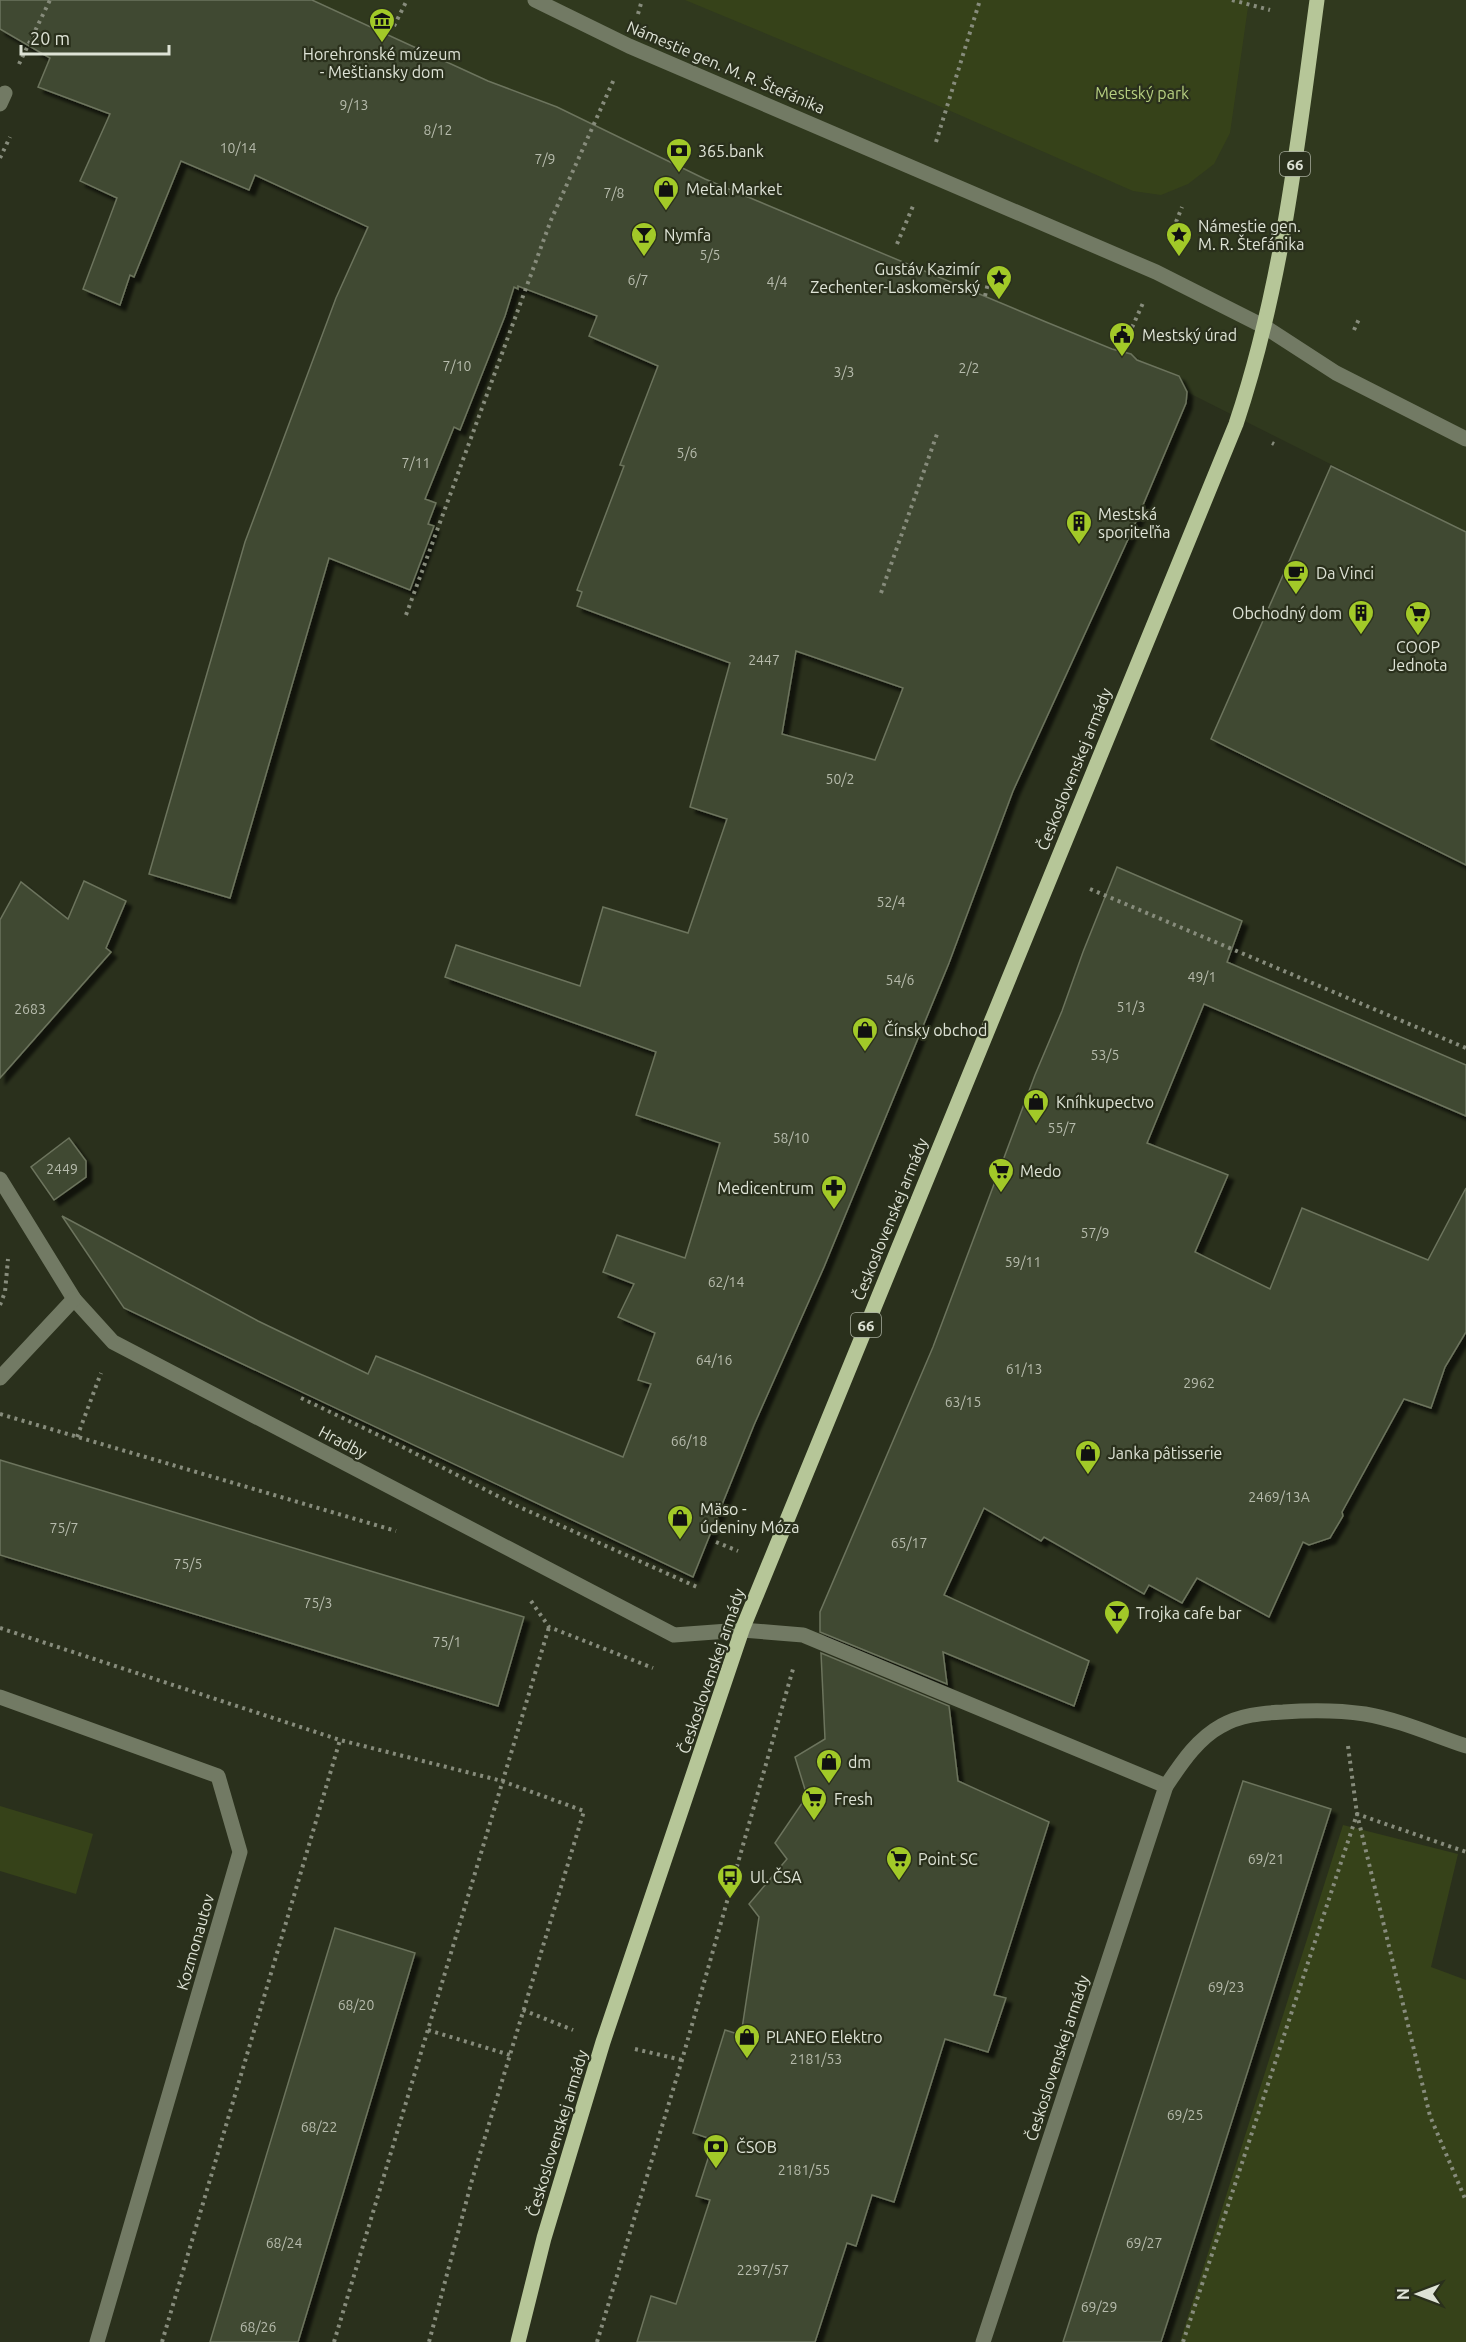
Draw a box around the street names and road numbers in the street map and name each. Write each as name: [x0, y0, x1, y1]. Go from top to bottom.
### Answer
street label: Námestie gen. M. R. Štefánika: [624, 16, 828, 117]
road number: 66: [1280, 152, 1310, 176]
street label: Československej armády: [1032, 685, 1115, 853]
street label: Československej armády: [848, 1135, 931, 1303]
road number: 66: [851, 1313, 881, 1337]
street label: Hradby: [316, 1422, 370, 1462]
street label: Československej armády: [673, 1585, 748, 1756]
street label: Kozmonautov: [173, 1892, 217, 1992]
street label: Československej armády: [1021, 1972, 1092, 2143]
street label: Československej armády: [522, 2047, 591, 2219]

